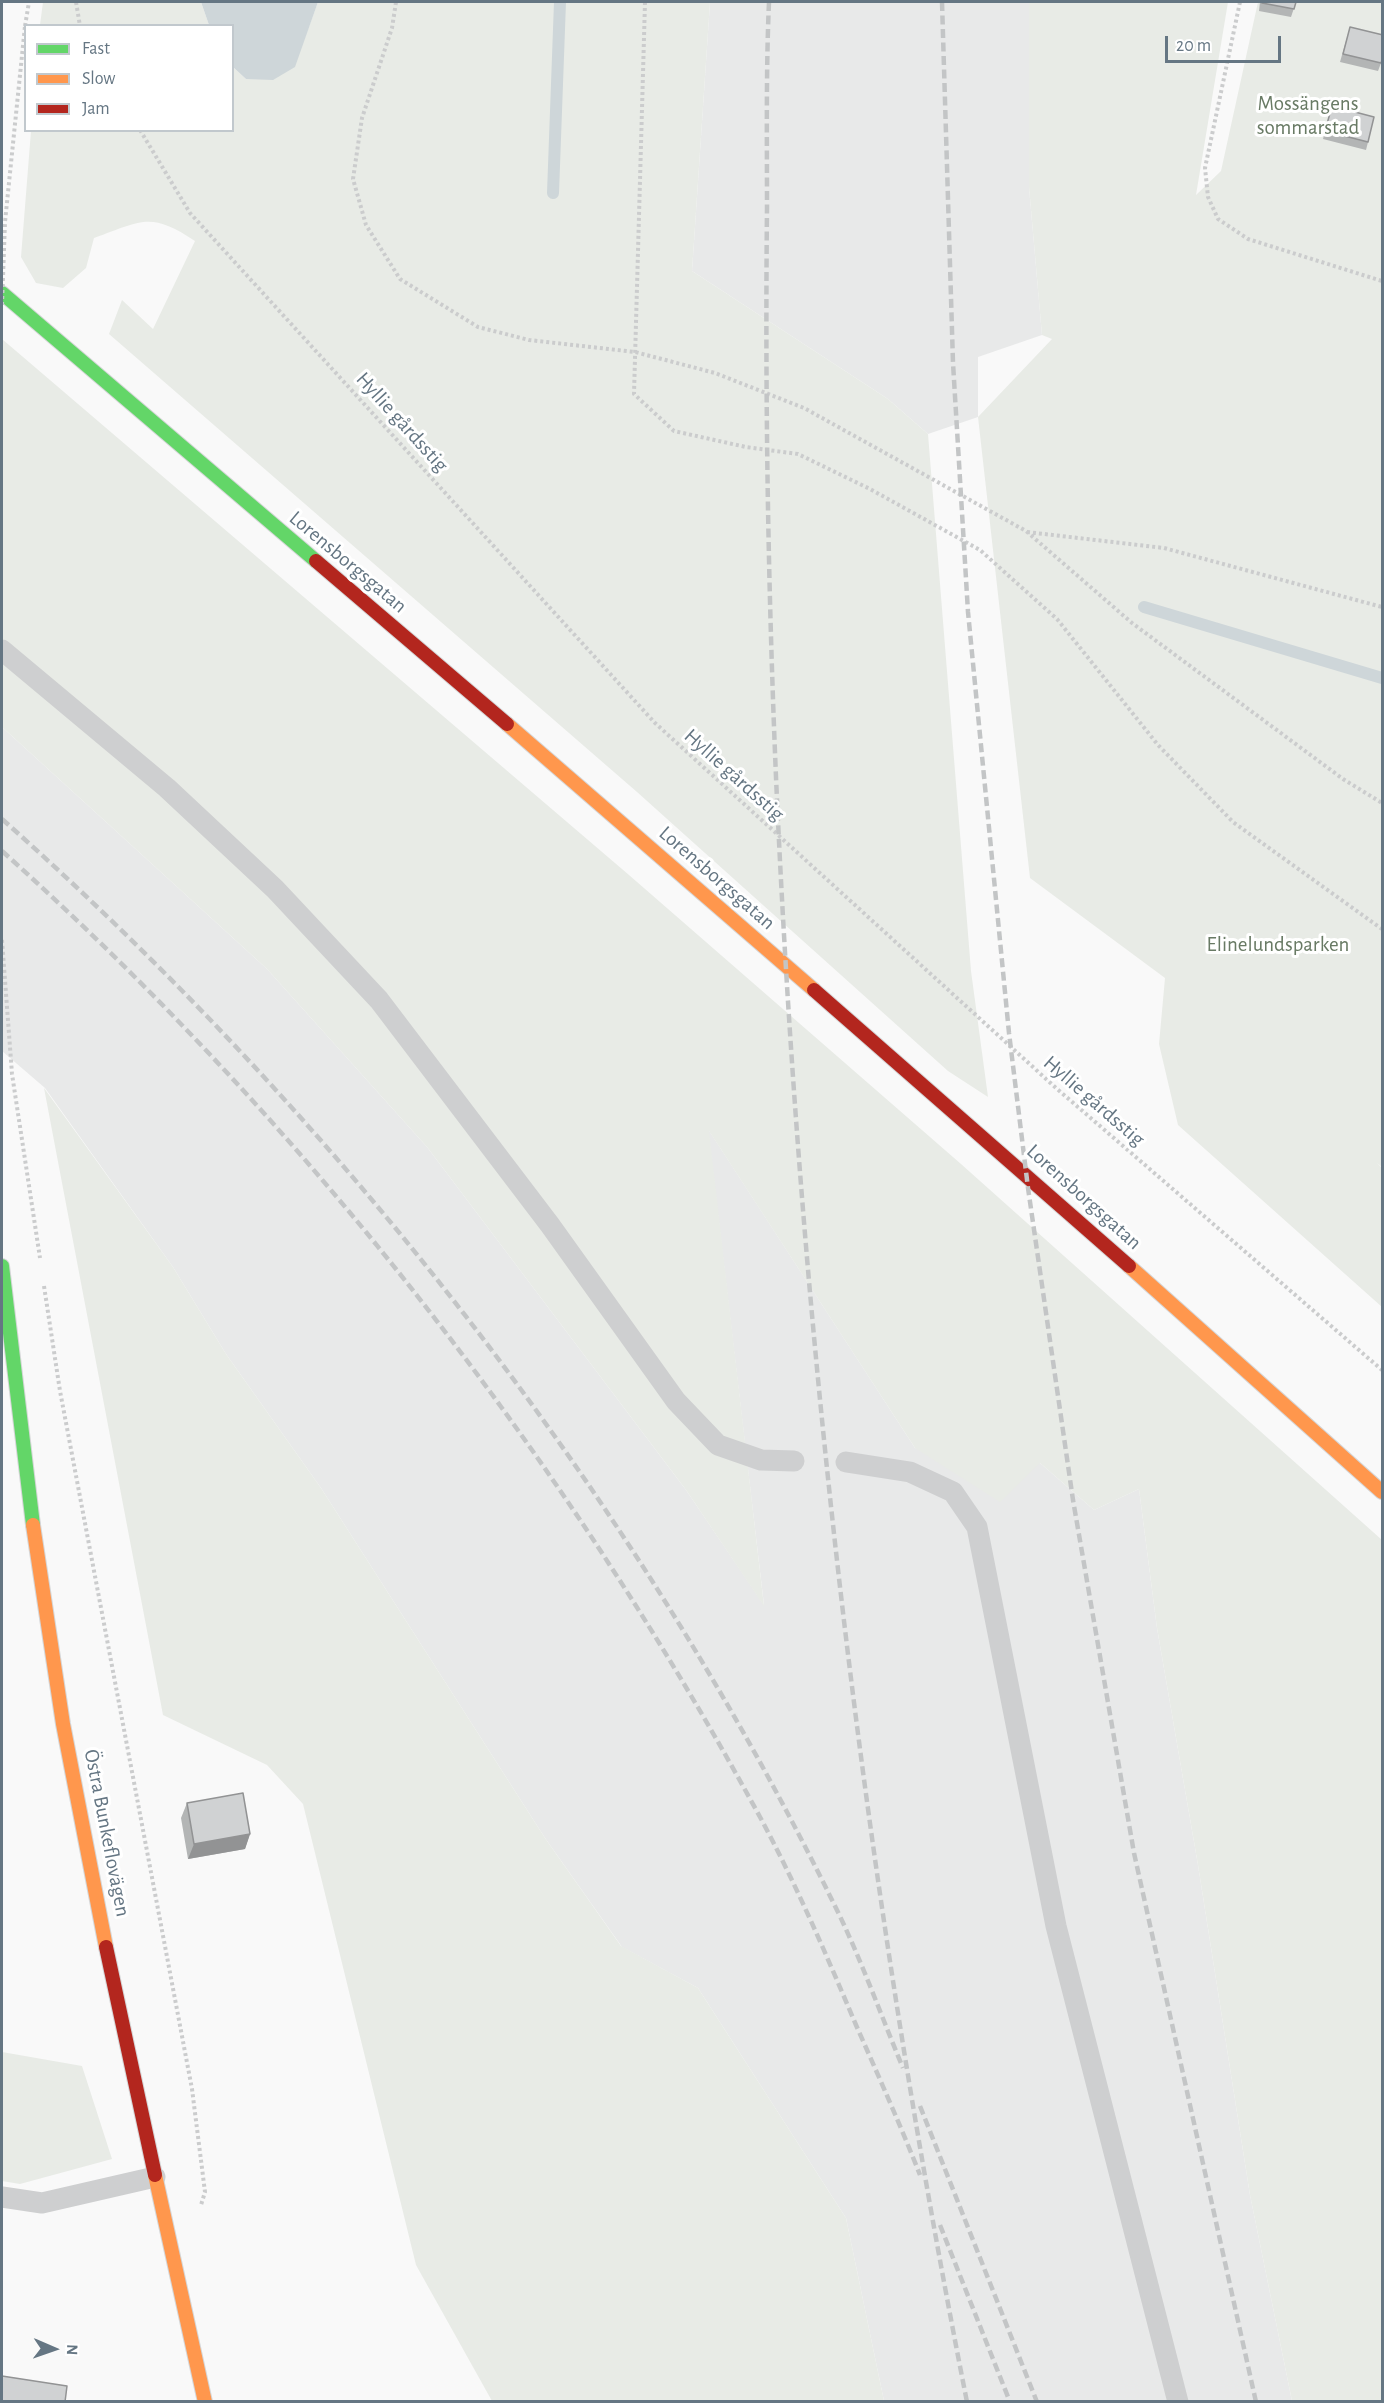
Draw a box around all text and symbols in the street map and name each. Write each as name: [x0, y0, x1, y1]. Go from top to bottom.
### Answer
legend: [24, 24, 234, 132]
scale bar: [1168, 24, 1284, 62]
text: 20 m: [1176, 37, 1211, 55]
text: Fast: [82, 40, 110, 58]
text: Slow: [82, 70, 115, 88]
park label: Mossängens sommarstad: [1257, 91, 1359, 141]
text: Jam: [82, 100, 110, 118]
street label: Hyllie gårdsstig: [351, 367, 453, 477]
street label: Lorensborgsgatan: [284, 505, 412, 619]
street label: Hyllie gårdsstig: [679, 724, 789, 826]
street label: Lorensborgsgatan: [654, 821, 780, 935]
park label: Elinelundsparken: [1207, 932, 1349, 958]
street label: Hyllie gårdsstig: [1038, 1050, 1150, 1152]
street label: Lorensborgsgatan: [1021, 1139, 1147, 1255]
street label: Östra Bunkeflovägen: [78, 1747, 136, 1919]
north arrow: [24, 2319, 84, 2379]
text: N: [64, 2344, 80, 2355]

